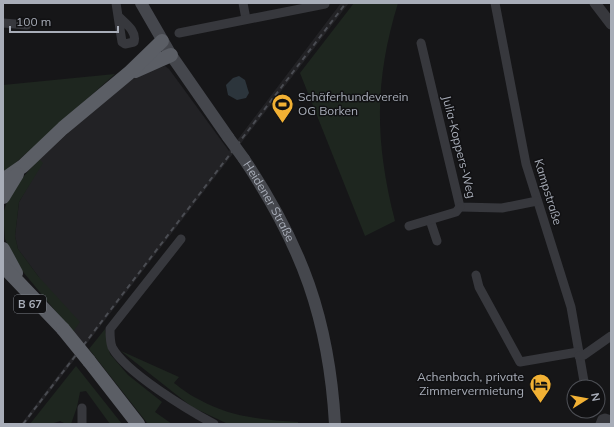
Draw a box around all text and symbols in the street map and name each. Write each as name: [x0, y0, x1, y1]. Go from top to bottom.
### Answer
scale bar: [10, 8, 118, 34]
text: 100 m: [16, 14, 51, 29]
place label: Schäferhundeverein OG Borken: [298, 89, 409, 118]
sports icon: Schäferhundeverein OG Borken: [270, 91, 296, 124]
street label: Julia-Koppers-Weg: [439, 94, 480, 200]
street label: Kampstraße: [531, 157, 566, 227]
street label: Heidener Straße: [240, 158, 298, 244]
road number: B 67: [14, 295, 46, 313]
place label: Achenbach, private Zimmervermietung: [417, 369, 524, 398]
hotel icon: Achenbach, private Zimmervermietung: [527, 371, 553, 404]
north arrow: [566, 379, 606, 419]
text: N: [588, 392, 603, 403]

